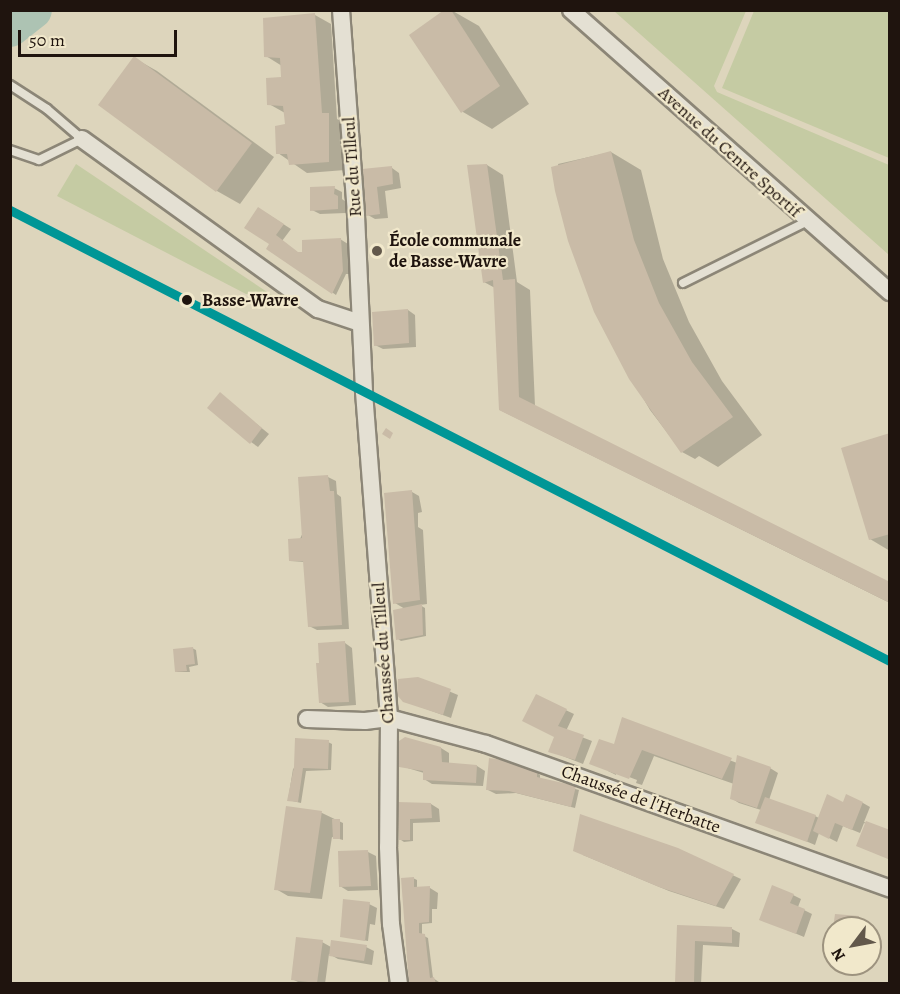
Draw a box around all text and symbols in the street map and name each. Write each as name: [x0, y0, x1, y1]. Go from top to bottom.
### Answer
scale bar: [21, 18, 180, 56]
text: 50 m: [29, 28, 65, 52]
street label: Avenue du Centre Sportif: [654, 82, 806, 222]
street label: Rue du Tilleul: [338, 116, 366, 218]
place label: École communale de Basse-Wavre: [389, 230, 521, 272]
marker: École communale de Basse-Wavre: [370, 244, 384, 258]
place label: Basse-Wavre: [202, 289, 298, 311]
marker: Basse-Wavre: [177, 290, 197, 310]
street label: Chaussée du Tilleul: [367, 582, 399, 724]
street label: Chaussée de l'Herbatte: [559, 760, 723, 838]
north arrow: [822, 916, 882, 976]
text: N: [826, 944, 851, 965]

